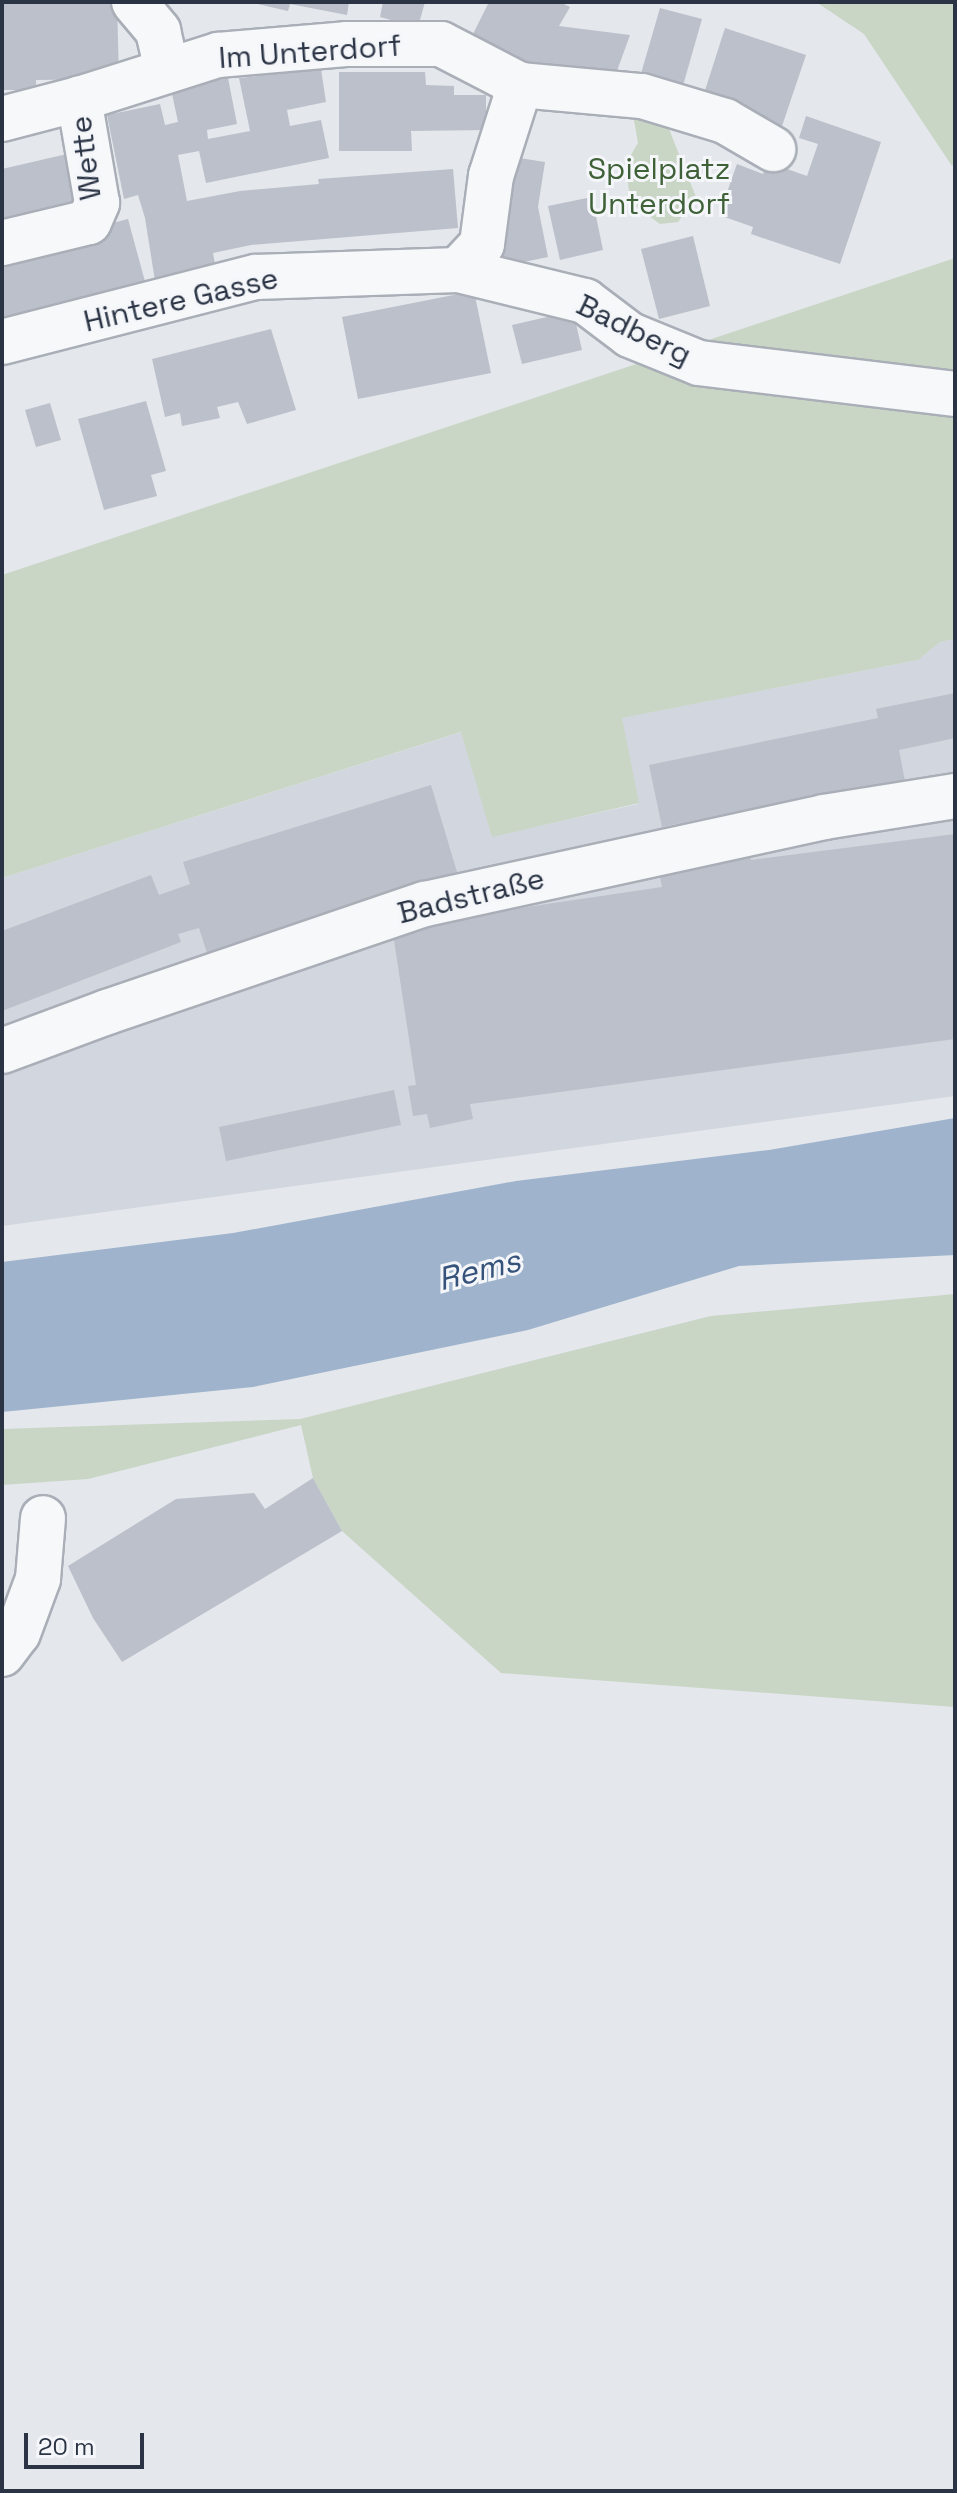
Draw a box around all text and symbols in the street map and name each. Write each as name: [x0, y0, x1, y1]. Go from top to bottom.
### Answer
street label: Im Unterdorf: [217, 28, 403, 76]
street label: Wette: [63, 114, 109, 202]
park label: Spielplatz Unterdorf: [588, 151, 730, 222]
street label: Hintere Gasse: [80, 260, 282, 340]
street label: Badberg: [571, 287, 697, 373]
street label: Badstraße: [394, 860, 548, 932]
water label: Rems: [434, 1241, 524, 1299]
scale bar: [28, 2417, 148, 2467]
text: 20 m: [38, 2431, 95, 2462]

